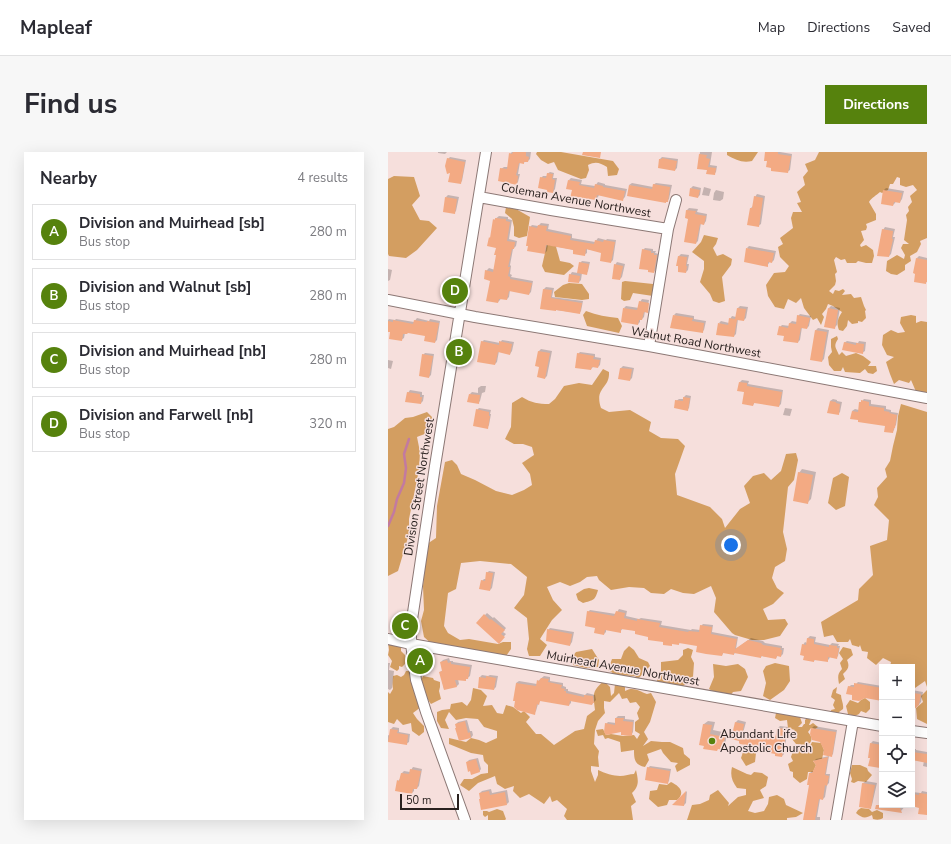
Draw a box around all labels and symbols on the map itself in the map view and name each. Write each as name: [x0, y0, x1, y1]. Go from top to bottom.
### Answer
street label: Coleman Avenue Northwest: [500, 179, 653, 221]
pin: D: [442, 276, 468, 306]
street label: Walnut Road Northwest: [630, 323, 763, 361]
pin: B: [446, 337, 472, 367]
street label: Division Street Northwest: [400, 416, 438, 557]
your location: [721, 535, 741, 555]
pin: C: [392, 611, 418, 641]
pin: A: [407, 646, 433, 676]
street label: Muirhead Avenue Northwest: [545, 647, 702, 689]
place label: Abundant Life Apostolic Church: [720, 726, 812, 756]
marker: Abundant Life Apostolic Church: [707, 736, 717, 746]
scale bar: [400, 792, 459, 811]

